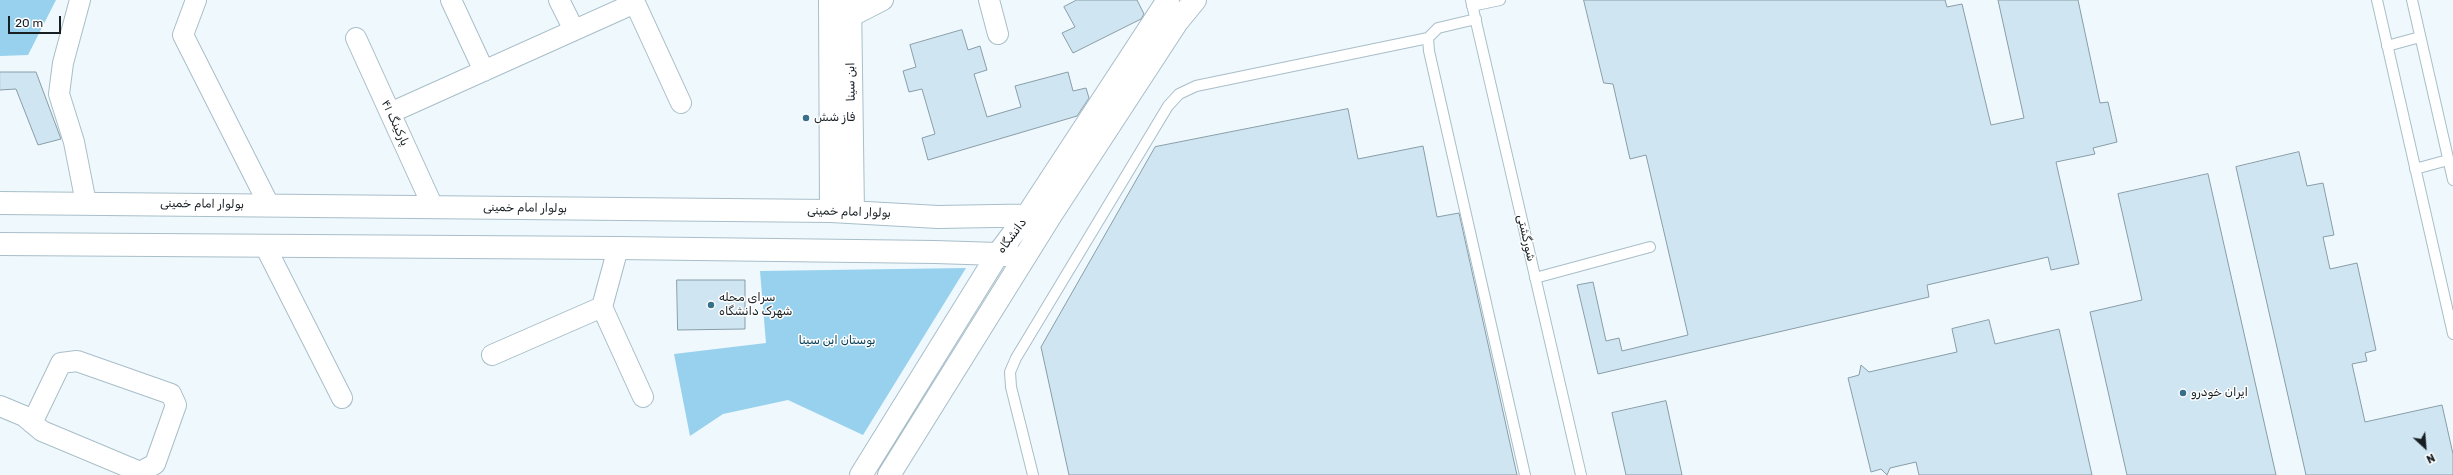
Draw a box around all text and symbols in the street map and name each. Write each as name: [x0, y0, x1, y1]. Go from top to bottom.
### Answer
scale bar: [10, 8, 63, 34]
text: 20 m: [15, 16, 43, 30]
street label: ابن سینا: [843, 62, 859, 102]
street label: پارکینگ ۴۱: [378, 98, 412, 148]
place label: فاز شش: [814, 111, 855, 125]
marker: فاز شش: [801, 113, 811, 123]
street label: بولوار امام خمینی: [160, 196, 244, 212]
street label: بولوار امام خمینی: [483, 200, 567, 216]
street label: بولوار امام خمینی: [807, 203, 891, 221]
street label: شورگشتی: [1514, 213, 1538, 263]
street label: دانشگاه: [994, 216, 1030, 256]
place label: سرای محله شهرک دانشگاه: [719, 291, 792, 319]
marker: سرای محله شهرک دانشگاه: [706, 300, 716, 310]
park label: بوستان ابن سینا: [799, 334, 875, 348]
place label: ایران خودرو: [2191, 386, 2248, 400]
marker: ایران خودرو: [2178, 388, 2188, 398]
north arrow: [2405, 427, 2445, 467]
text: N: [2424, 451, 2437, 466]

